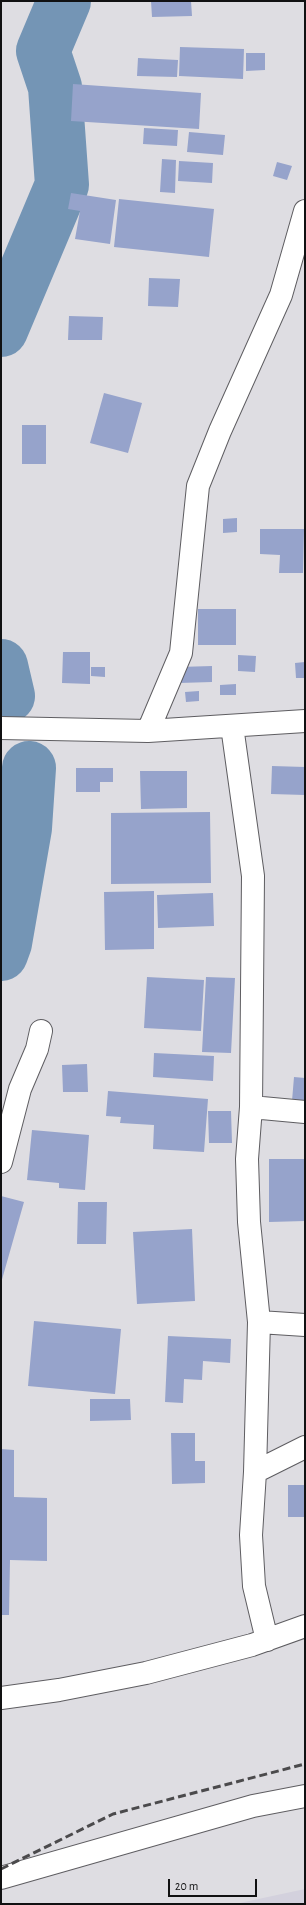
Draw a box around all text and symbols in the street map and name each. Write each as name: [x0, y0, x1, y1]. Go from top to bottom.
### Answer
scale bar: [170, 1871, 259, 1897]
text: 20 m: [175, 1880, 198, 1892]

